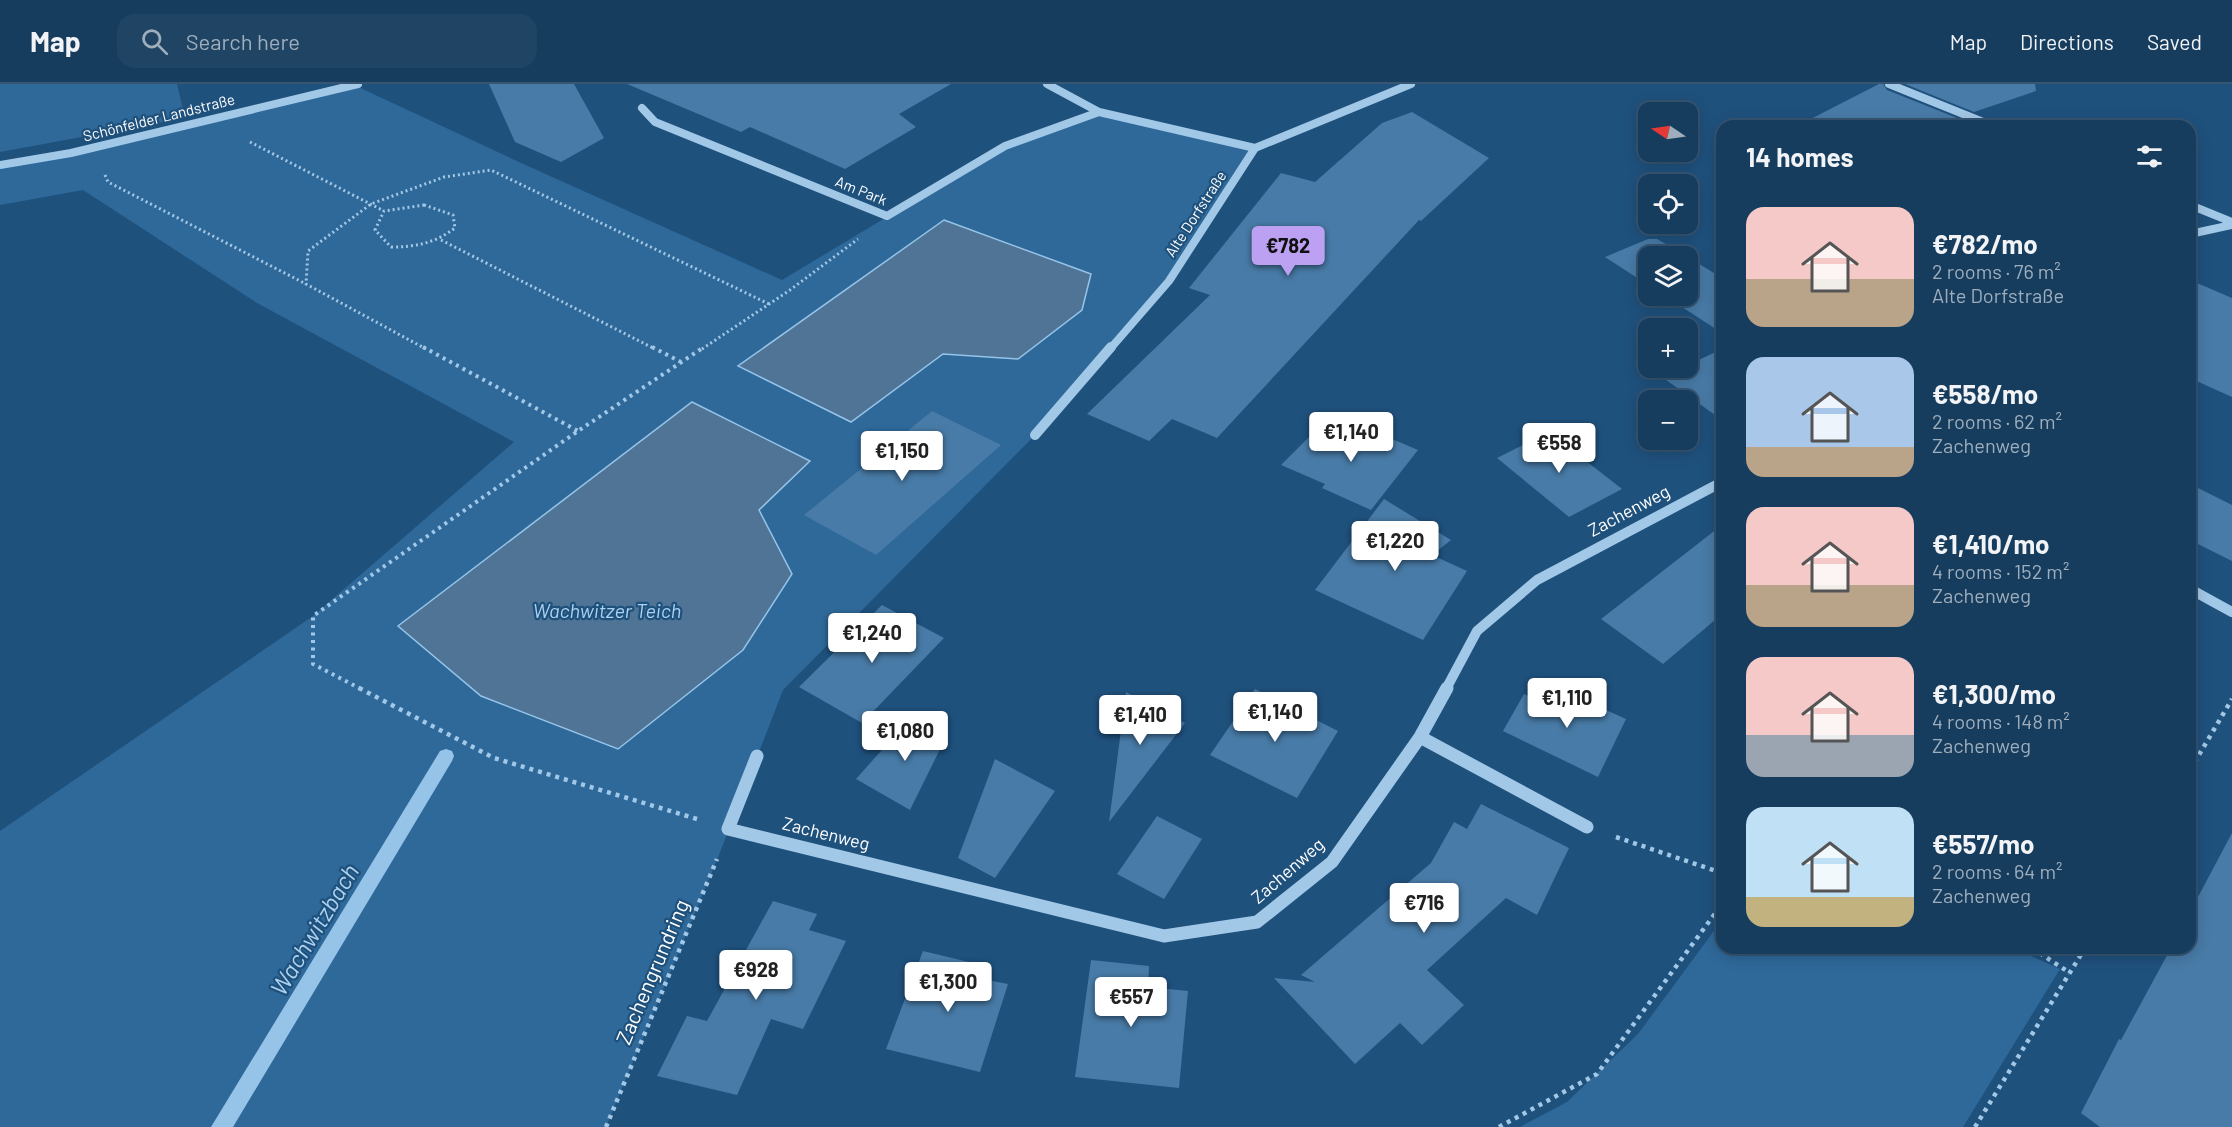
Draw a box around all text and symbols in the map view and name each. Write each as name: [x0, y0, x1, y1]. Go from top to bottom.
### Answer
search box: [117, 14, 537, 68]
text: Map: [30, 24, 81, 58]
icon: search: [138, 25, 171, 58]
text: Search here: [186, 28, 300, 54]
text: Map: [1950, 29, 1987, 54]
text: Directions: [2020, 29, 2114, 54]
text: Saved: [2147, 29, 2202, 54]
street label: Schönfelder Landstraße: [81, 89, 237, 145]
north arrow: [1638, 102, 1698, 162]
map controls: [1638, 102, 1698, 450]
icon: filters: [2133, 140, 2166, 173]
text: 14 homes: [1746, 141, 1853, 172]
street label: Alte Dorfstraße: [1161, 167, 1230, 260]
street label: Am Park: [833, 172, 890, 209]
button: locate: [1638, 174, 1698, 234]
pin: €782: [1252, 226, 1324, 277]
text: €782/mo: [1932, 228, 2038, 259]
icon: home: [1794, 231, 1866, 303]
text: €782: [1266, 233, 1310, 257]
button: layers: [1638, 246, 1698, 306]
text: 2 rooms · 76 m²: [1932, 259, 2061, 283]
text: Alte Dorfstraße: [1932, 283, 2064, 307]
button: +: [1638, 318, 1698, 378]
text: €558/mo: [1932, 378, 2038, 409]
icon: home: [1794, 381, 1866, 453]
button: −: [1638, 390, 1698, 450]
text: 2 rooms · 62 m²: [1932, 409, 2062, 433]
pin: €1,140: [1302, 412, 1400, 463]
text: €1,140: [1323, 419, 1379, 443]
pin: €558: [1523, 423, 1595, 474]
text: €558: [1536, 430, 1582, 454]
pin: €1,150: [853, 431, 951, 482]
text: Zachenweg: [1932, 433, 2031, 457]
text: €1,150: [875, 438, 929, 462]
street label: Zachenweg: [1584, 480, 1673, 541]
pin: €1,220: [1346, 521, 1444, 572]
text: €1,220: [1366, 528, 1424, 552]
text: €1,410/mo: [1932, 528, 2050, 559]
icon: home: [1794, 531, 1866, 603]
text: 4 rooms · 152 m²: [1932, 559, 2069, 583]
text: Zachenweg: [1932, 583, 2031, 607]
water label: Wachwitzer Teich: [533, 598, 681, 622]
pin: €1,240: [823, 613, 921, 664]
text: €1,240: [842, 620, 902, 644]
pin: €1,110: [1518, 678, 1616, 729]
text: €1,300/mo: [1932, 678, 2056, 709]
icon: home: [1794, 681, 1866, 753]
text: €1,110: [1542, 685, 1592, 709]
pin: €1,140: [1226, 692, 1324, 743]
pin: €1,410: [1091, 695, 1189, 746]
text: €1,140: [1247, 699, 1303, 723]
text: €1,410: [1113, 702, 1167, 726]
text: 4 rooms · 148 m²: [1932, 709, 2070, 733]
pin: €1,080: [856, 711, 954, 762]
text: €1,080: [876, 718, 934, 742]
text: Zachenweg: [1932, 733, 2031, 757]
street label: Zachenweg: [780, 812, 872, 854]
text: €557/mo: [1932, 828, 2034, 859]
icon: home: [1794, 831, 1866, 903]
street label: Zachenweg: [1247, 833, 1328, 908]
water label: Wachwitzbach: [263, 858, 364, 1000]
text: 2 rooms · 64 m²: [1932, 859, 2062, 883]
pin: €716: [1388, 883, 1460, 934]
text: Zachenweg: [1932, 883, 2031, 907]
text: €716: [1404, 890, 1444, 914]
street label: Zachengrundring: [610, 895, 693, 1048]
pin: €928: [720, 950, 792, 1001]
text: €928: [733, 957, 779, 981]
pin: €1,300: [899, 962, 997, 1013]
text: €1,300: [919, 969, 977, 993]
pin: €557: [1095, 977, 1167, 1028]
text: €557: [1109, 984, 1153, 1008]

